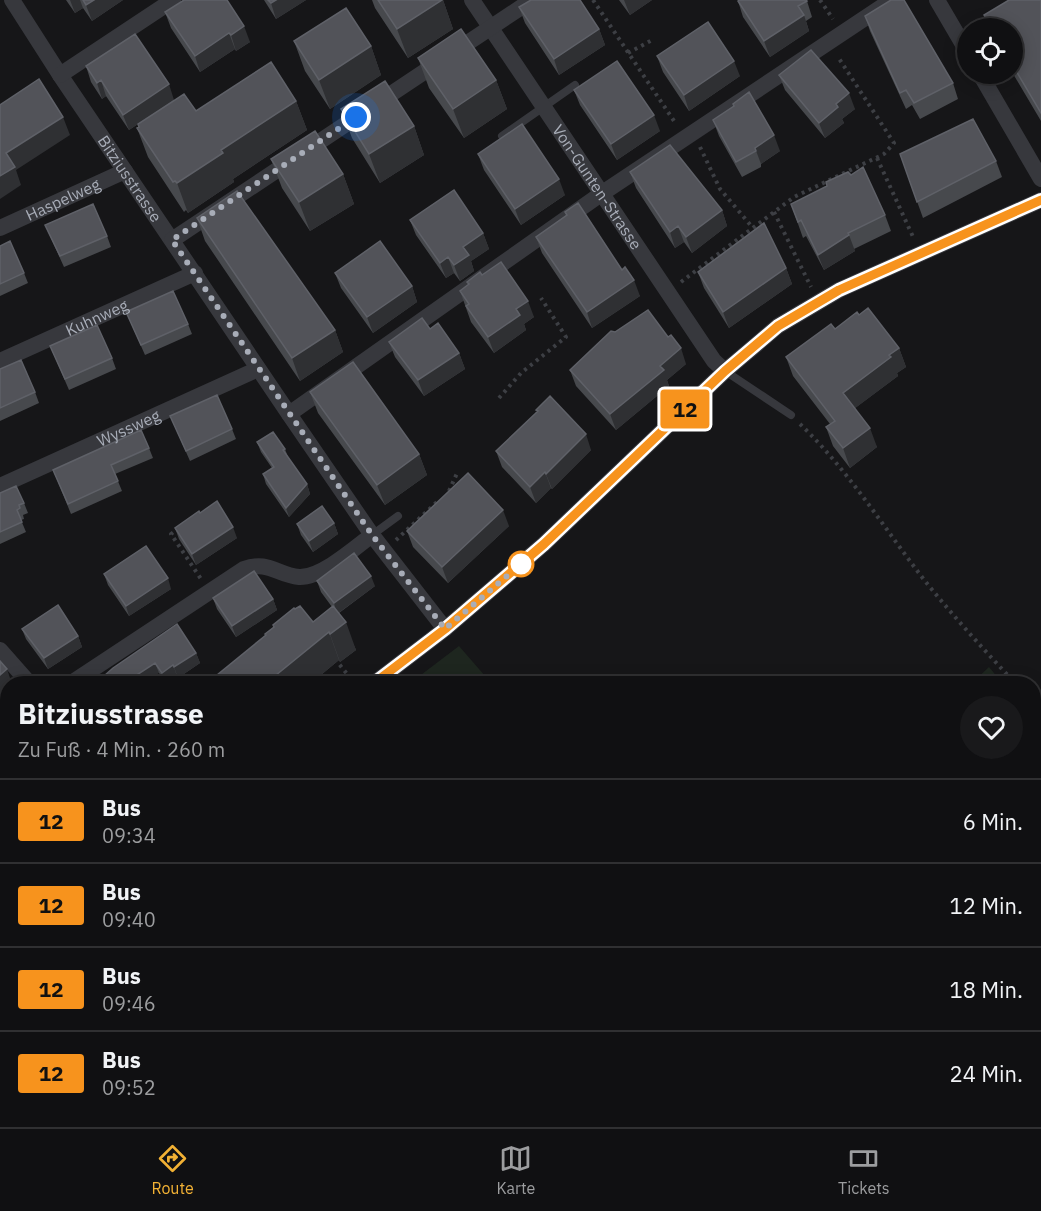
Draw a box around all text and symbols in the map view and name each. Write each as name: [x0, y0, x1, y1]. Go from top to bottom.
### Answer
map controls: [957, 18, 1023, 84]
button: locate: [957, 18, 1023, 84]
your location: [341, 102, 371, 132]
street label: Von-Gunten-Strasse: [548, 121, 646, 253]
street label: Bitziusstrasse: [94, 131, 166, 226]
street label: Haspelweg: [22, 174, 104, 225]
street label: Kuhnweg: [62, 294, 132, 340]
line badge: 12: [658, 390, 712, 428]
text: 12: [672, 395, 698, 423]
street label: Wyssweg: [94, 405, 164, 451]
unlabelled marker: [508, 551, 534, 577]
text: Bitziusstrasse: [18, 695, 204, 732]
button: heart: [960, 696, 1023, 759]
text: Zu Fuß · 4 Min. · 260 m: [18, 736, 225, 763]
text: Bus: [102, 793, 141, 822]
text: 12: [38, 807, 64, 835]
text: 6 Min.: [963, 807, 1023, 836]
text: 09:34: [102, 822, 156, 849]
text: Bus: [102, 877, 141, 906]
text: 12: [38, 891, 64, 919]
text: 12 Min.: [950, 891, 1023, 920]
text: 09:40: [102, 906, 156, 933]
text: Bus: [102, 961, 141, 990]
text: 12: [38, 975, 64, 1003]
text: 18 Min.: [950, 975, 1023, 1004]
text: 09:46: [102, 990, 156, 1017]
text: Bus: [102, 1045, 141, 1074]
text: 12: [38, 1059, 64, 1087]
text: 24 Min.: [950, 1059, 1023, 1088]
text: 09:52: [102, 1074, 156, 1101]
tab: Route: [151, 1142, 194, 1198]
tab: Karte: [497, 1142, 535, 1198]
tab: Tickets: [838, 1142, 890, 1198]

